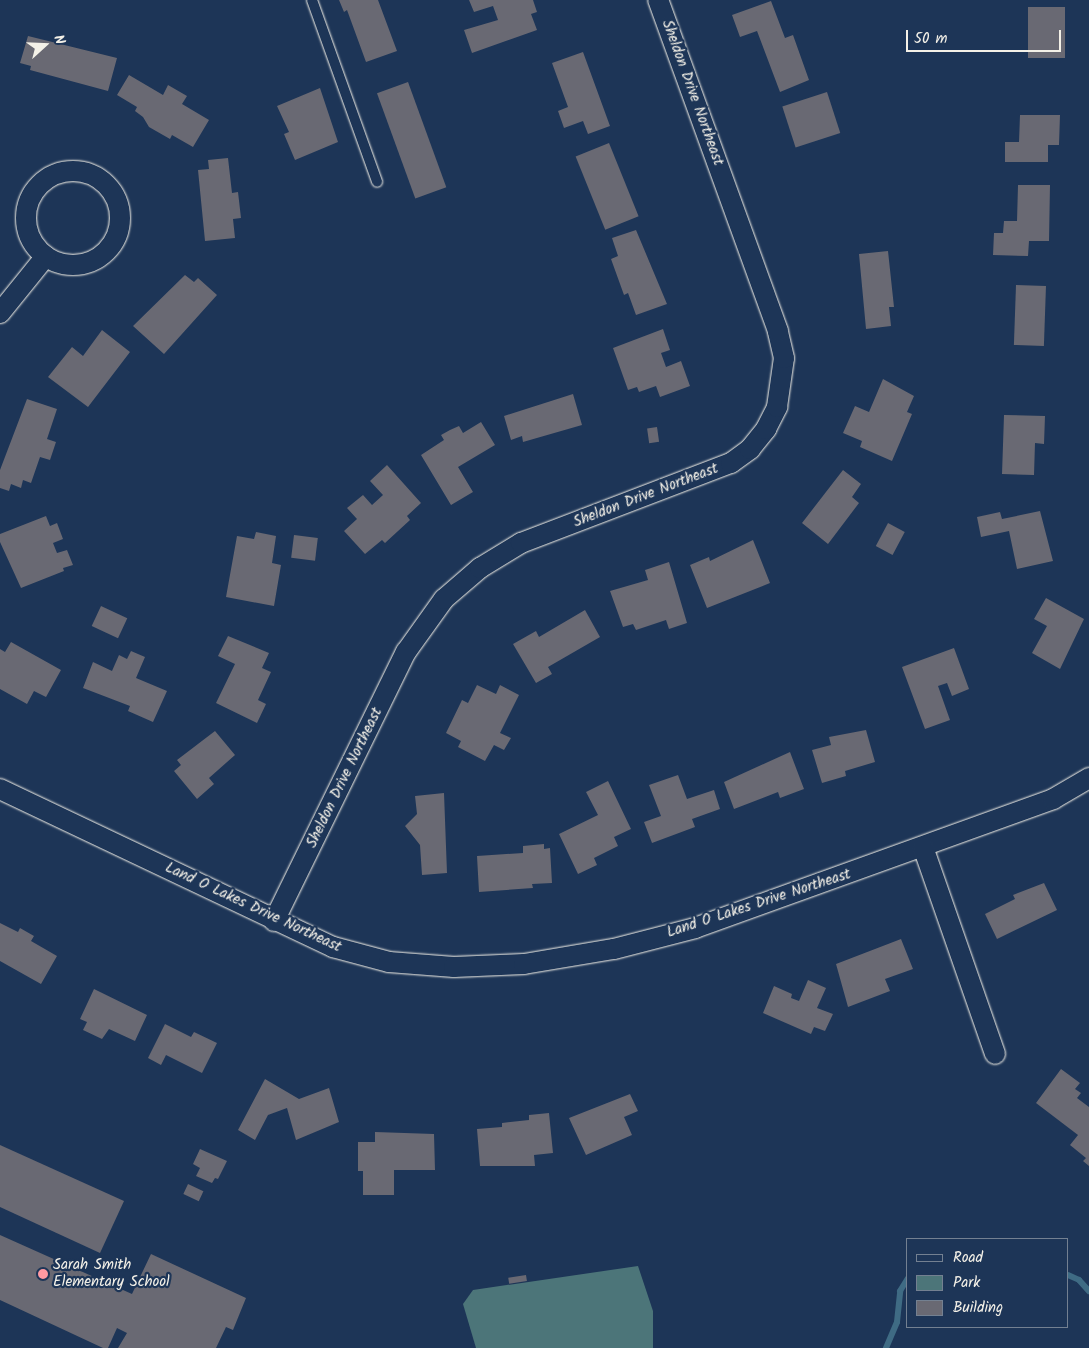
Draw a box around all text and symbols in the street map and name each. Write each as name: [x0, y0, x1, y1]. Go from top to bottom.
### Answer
street label: Sheldon Drive Northeast: [657, 18, 727, 168]
north arrow: [20, 20, 70, 70]
scale bar: [909, 20, 1064, 52]
text: 50 m: [914, 27, 948, 51]
text: N: [47, 32, 71, 48]
street label: Sheldon Drive Northeast: [571, 460, 721, 532]
street label: Sheldon Drive Northeast: [303, 705, 387, 851]
street label: Land O Lakes Drive Northeast: [162, 859, 344, 957]
street label: Land O Lakes Drive Northeast: [665, 866, 853, 942]
legend: [906, 1238, 1069, 1328]
text: Road: [953, 1246, 983, 1270]
place label: Sarah Smith Elementary School: [53, 1256, 170, 1291]
marker: Sarah Smith Elementary School: [37, 1268, 49, 1280]
text: Park: [953, 1271, 980, 1295]
text: Building: [953, 1296, 1003, 1320]

